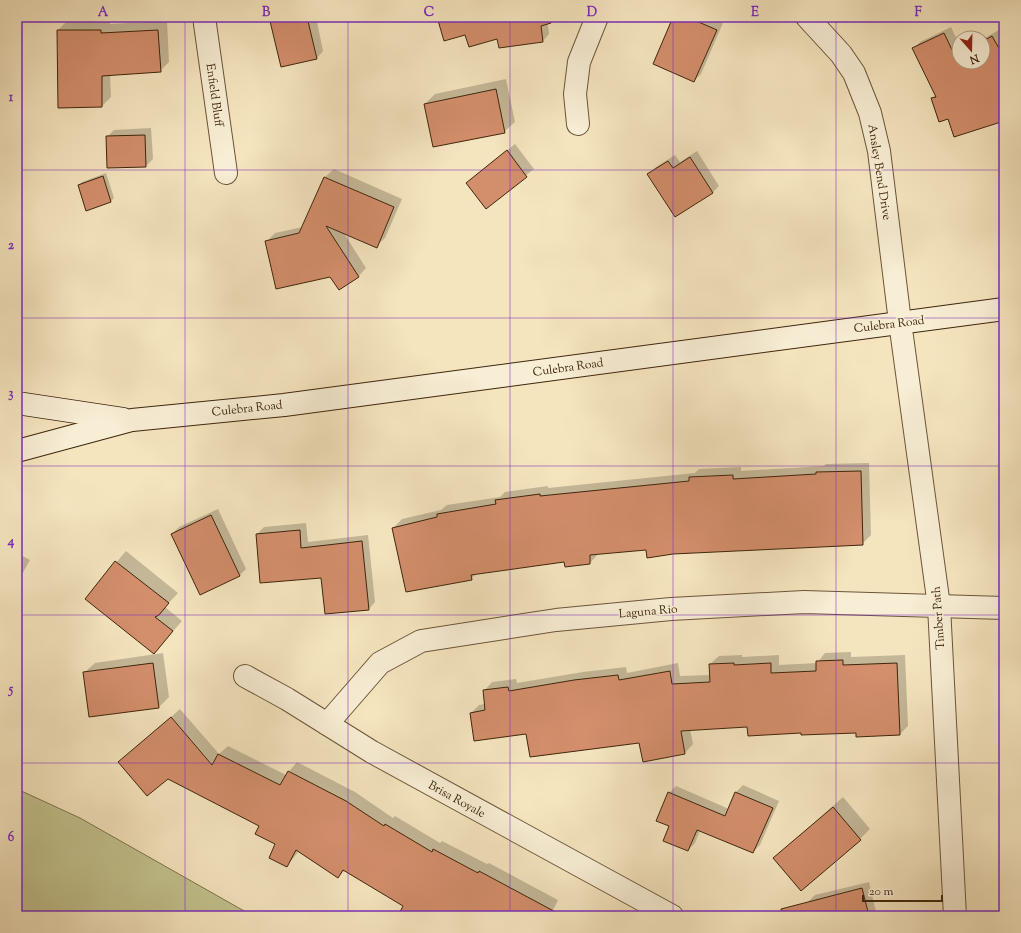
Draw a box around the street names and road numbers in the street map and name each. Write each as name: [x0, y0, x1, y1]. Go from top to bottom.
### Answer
street label: Enfield Bluff: [201, 62, 227, 129]
street label: Ansley Bend Drive: [863, 123, 896, 222]
street label: Culebra Road: [853, 312, 926, 338]
street label: Culebra Road: [532, 354, 605, 382]
street label: Culebra Road: [211, 396, 284, 422]
street label: Timber Path: [928, 586, 950, 650]
street label: Laguna Rio: [618, 600, 679, 624]
street label: Brisa Royale: [425, 777, 489, 823]

